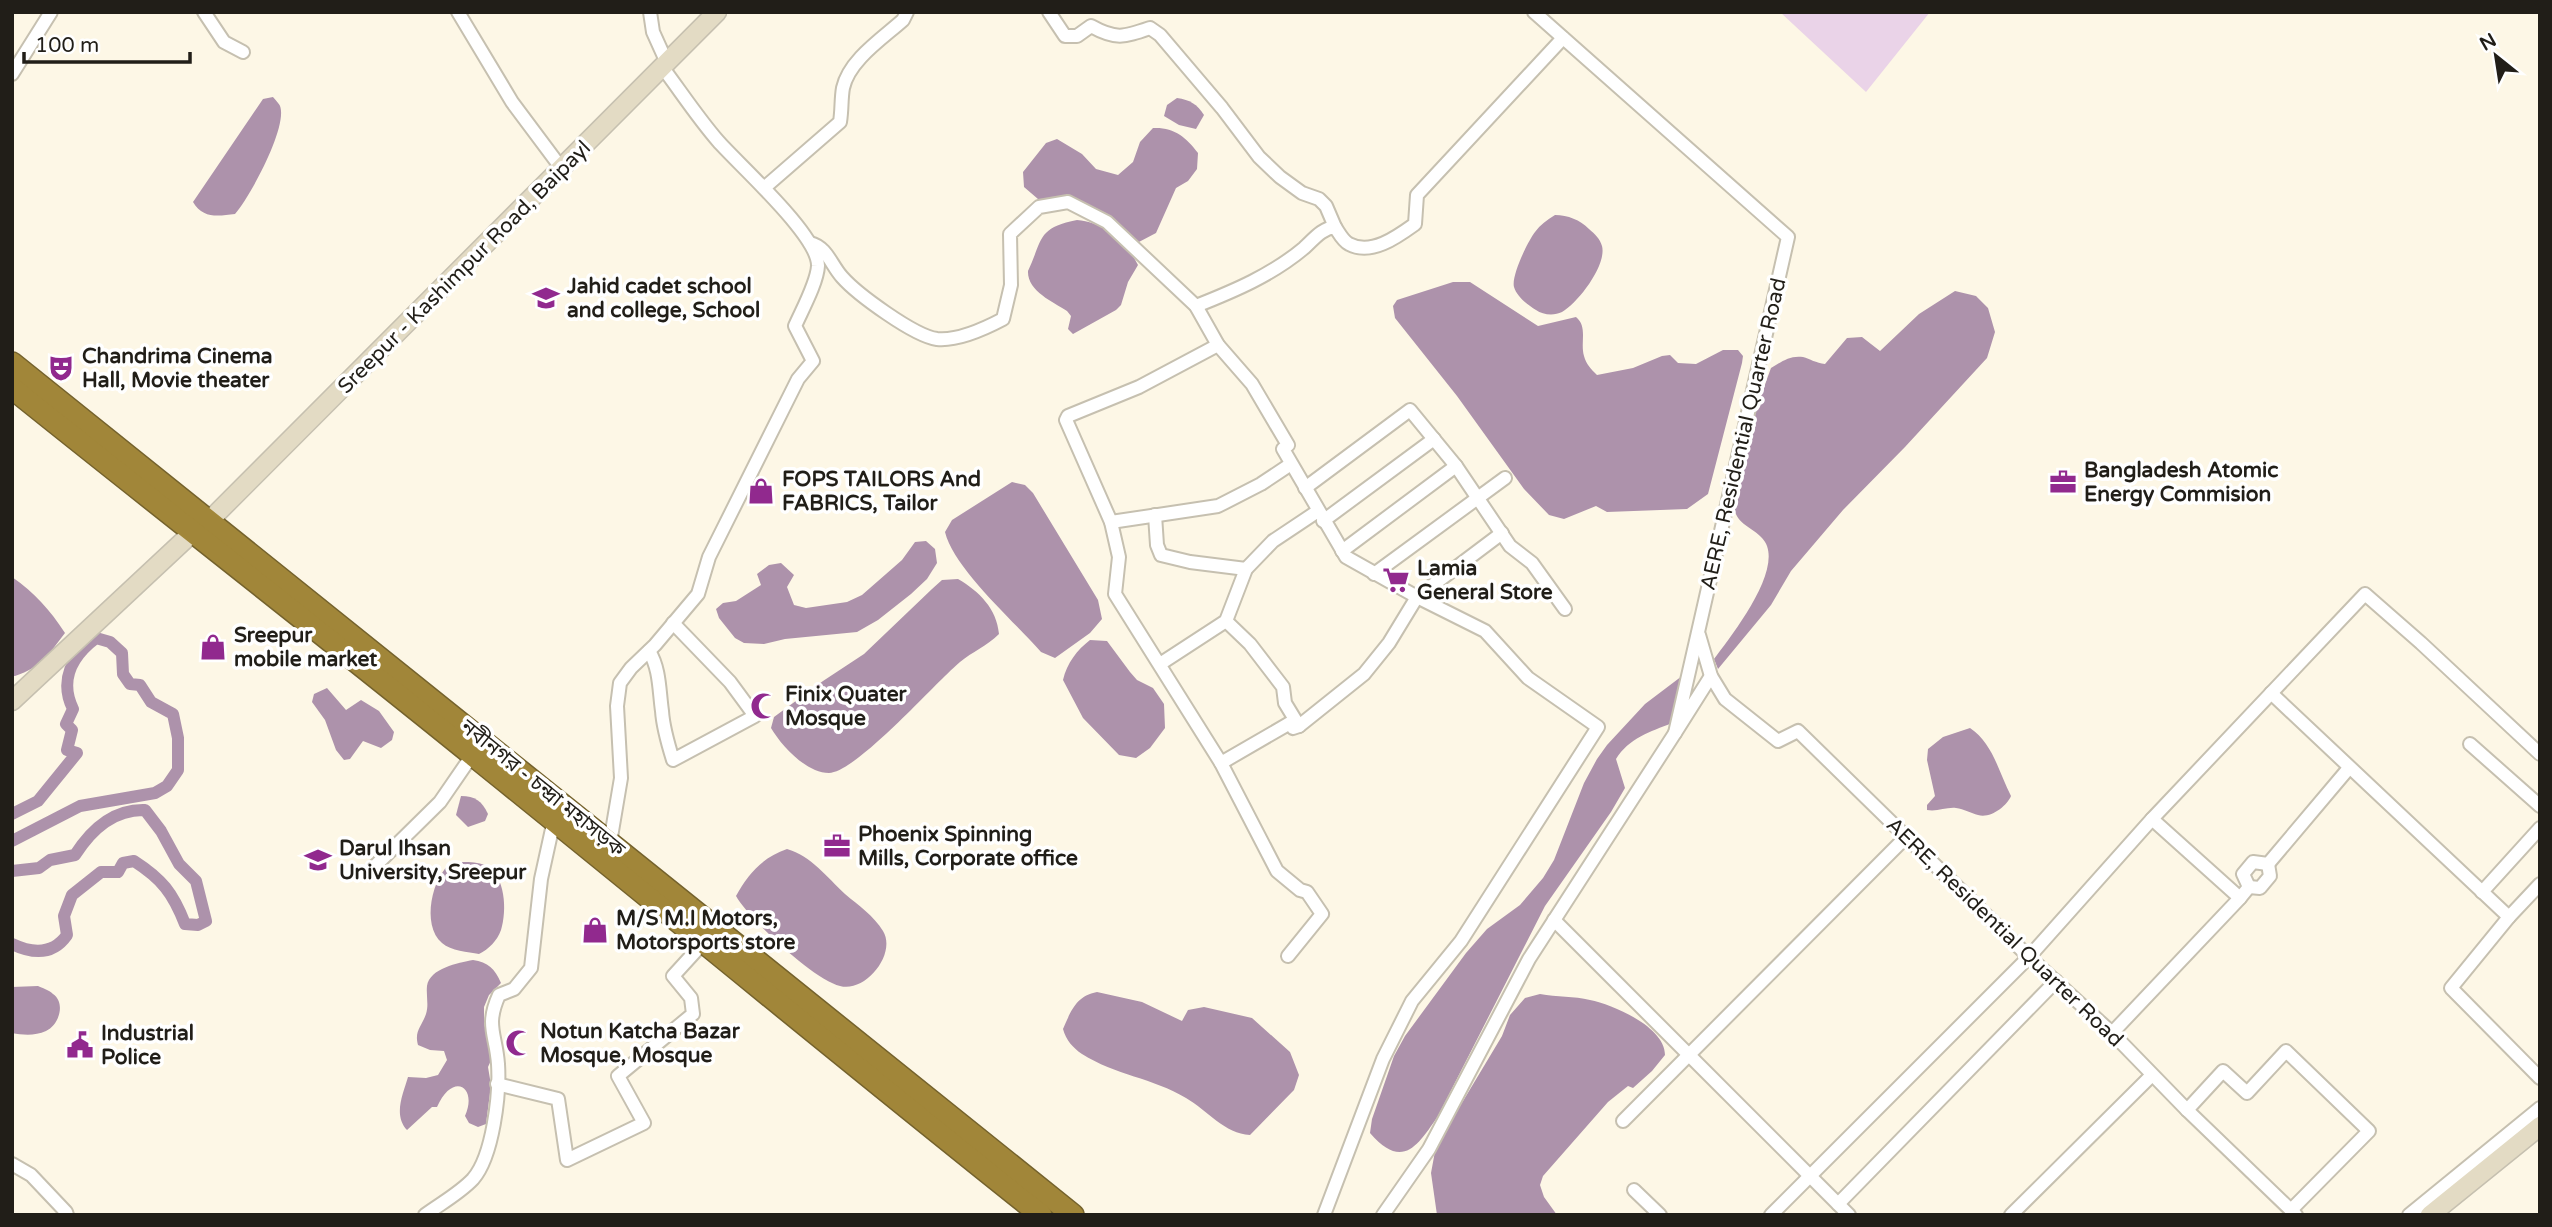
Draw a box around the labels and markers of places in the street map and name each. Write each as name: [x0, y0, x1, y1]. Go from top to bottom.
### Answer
place label: Jahid cadet school and college, School: [566, 274, 760, 323]
school or university icon: Jahid cadet school and college, School: [531, 283, 561, 313]
place label: Chandrima Cinema Hall, Movie theater: [82, 344, 273, 393]
theatre icon: Chandrima Cinema Hall, Movie theater: [46, 353, 76, 383]
place label: Bangladesh Atomic Energy Commision: [2084, 458, 2278, 507]
place label: FOPS TAILORS And FABRICS, Tailor: [782, 467, 981, 516]
office icon: Bangladesh Atomic Energy Commision: [2048, 467, 2078, 497]
shop icon: FOPS TAILORS And FABRICS, Tailor: [746, 476, 776, 506]
place label: Lamia General Store: [1417, 556, 1553, 605]
supermarket icon: Lamia General Store: [1381, 565, 1411, 595]
place label: Sreepur mobile market: [234, 623, 377, 672]
shop icon: Sreepur mobile market: [198, 632, 228, 662]
place label: Finix Quater Mosque: [785, 682, 908, 731]
mosque icon: Finix Quater Mosque: [749, 691, 779, 721]
place label: Phoenix Spinning Mills, Corporate office: [858, 822, 1078, 871]
office icon: Phoenix Spinning Mills, Corporate office: [822, 831, 852, 861]
place label: Darul Ihsan University, Sreepur: [339, 836, 527, 885]
school or university icon: Darul Ihsan University, Sreepur: [303, 845, 333, 875]
place label: M/S M.I Motors, Motorsports store: [616, 906, 795, 955]
shop icon: M/S M.I Motors, Motorsports store: [580, 915, 610, 945]
place label: Notun Katcha Bazar Mosque, Mosque: [540, 1019, 741, 1068]
place label: Industrial Police: [101, 1021, 194, 1070]
mosque icon: Notun Katcha Bazar Mosque, Mosque: [504, 1028, 534, 1058]
public building icon: Industrial Police: [65, 1030, 95, 1060]

